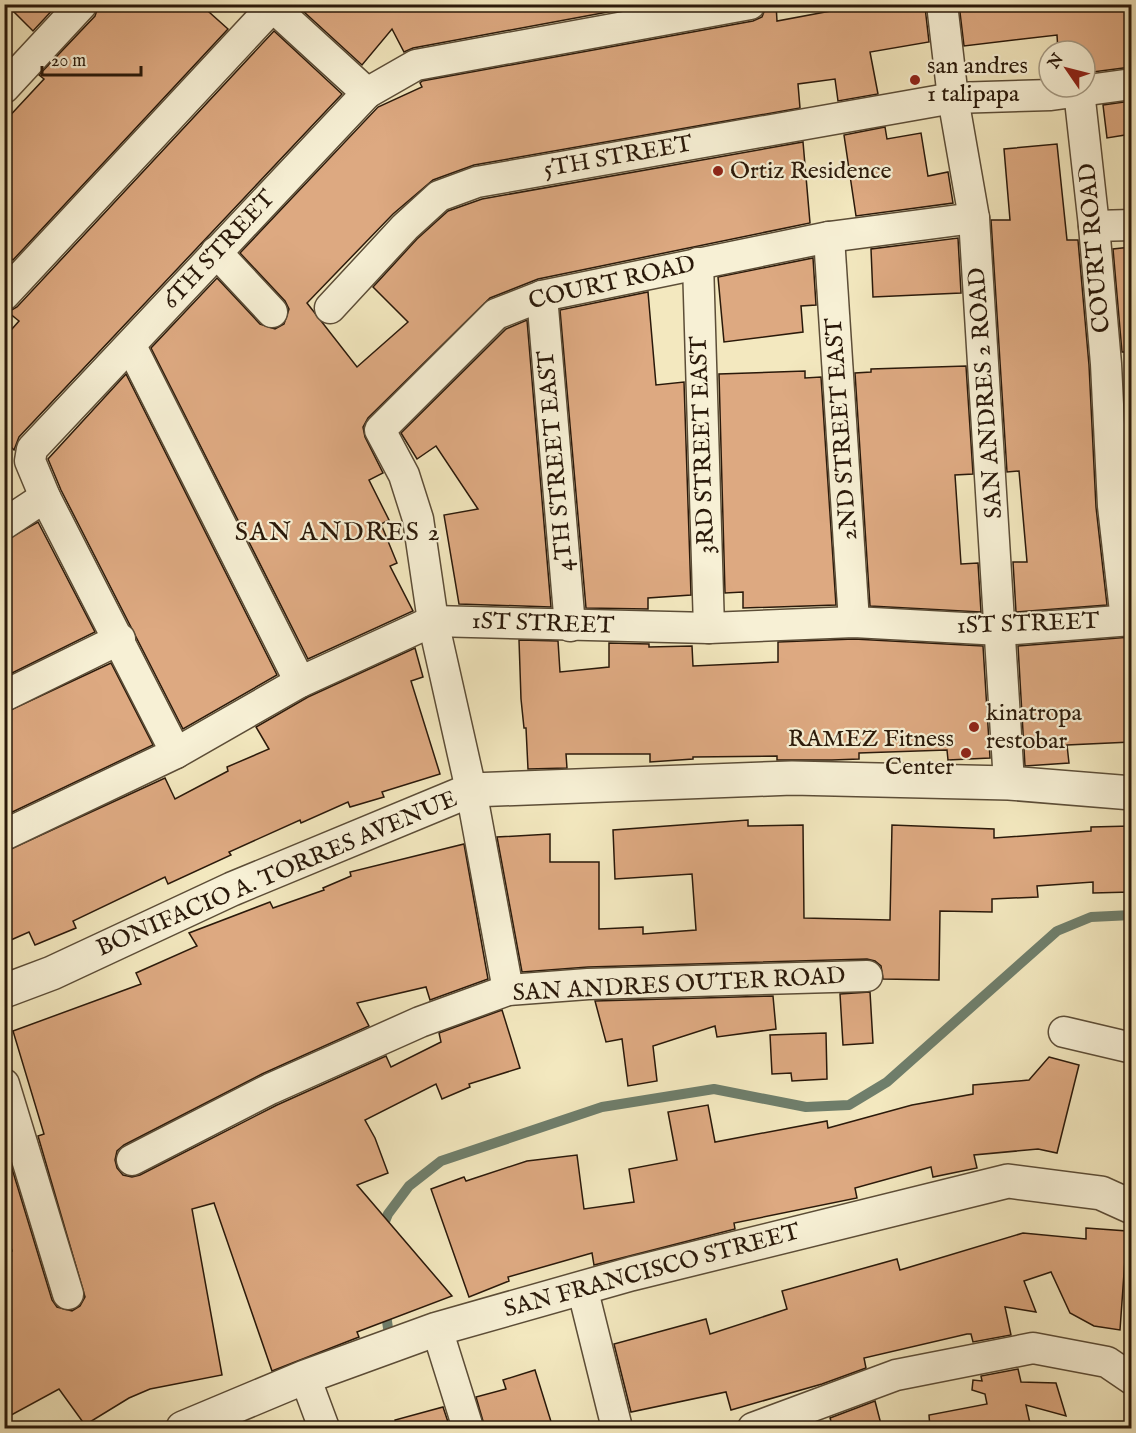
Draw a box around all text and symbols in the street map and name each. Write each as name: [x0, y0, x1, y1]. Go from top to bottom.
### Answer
scale bar: [42, 39, 141, 77]
north arrow: [1037, 39, 1097, 99]
text: 20 m: [51, 50, 86, 73]
text: N: [1044, 50, 1069, 74]
place label: san andres 1 talipapa: [927, 51, 1028, 110]
marker: san andres 1 talipapa: [908, 73, 922, 87]
street label: 5TH STREET: [541, 129, 695, 185]
place label: Ortiz Residence: [730, 156, 892, 187]
street label: COURT ROAD: [1072, 162, 1118, 334]
marker: Ortiz Residence: [711, 164, 725, 178]
street label: 6TH STREET: [156, 183, 283, 316]
street label: COURT ROAD: [526, 249, 698, 317]
street label: SAN ANDRES 2 ROAD: [962, 266, 1010, 520]
street label: 2ND STREET EAST: [819, 316, 865, 541]
street label: 3RD STREET EAST: [684, 335, 722, 555]
street label: 4TH STREET EAST: [531, 349, 581, 573]
district label: SAN ANDRES 2: [235, 516, 441, 549]
street label: 1ST STREET: [471, 606, 615, 642]
street label: 1ST STREET: [956, 606, 1100, 642]
place label: kinatropa restobar: [986, 698, 1082, 757]
marker: kinatropa restobar: [967, 720, 981, 734]
place label: RAMEZ Fitness Center: [788, 724, 954, 783]
marker: RAMEZ Fitness Center: [959, 746, 973, 760]
street label: BONIFACIO A. TORRES AVENUE: [92, 784, 462, 964]
street label: SAN ANDRES OUTER ROAD: [512, 961, 846, 1009]
street label: SAN FRANCISCO STREET: [501, 1216, 804, 1325]

